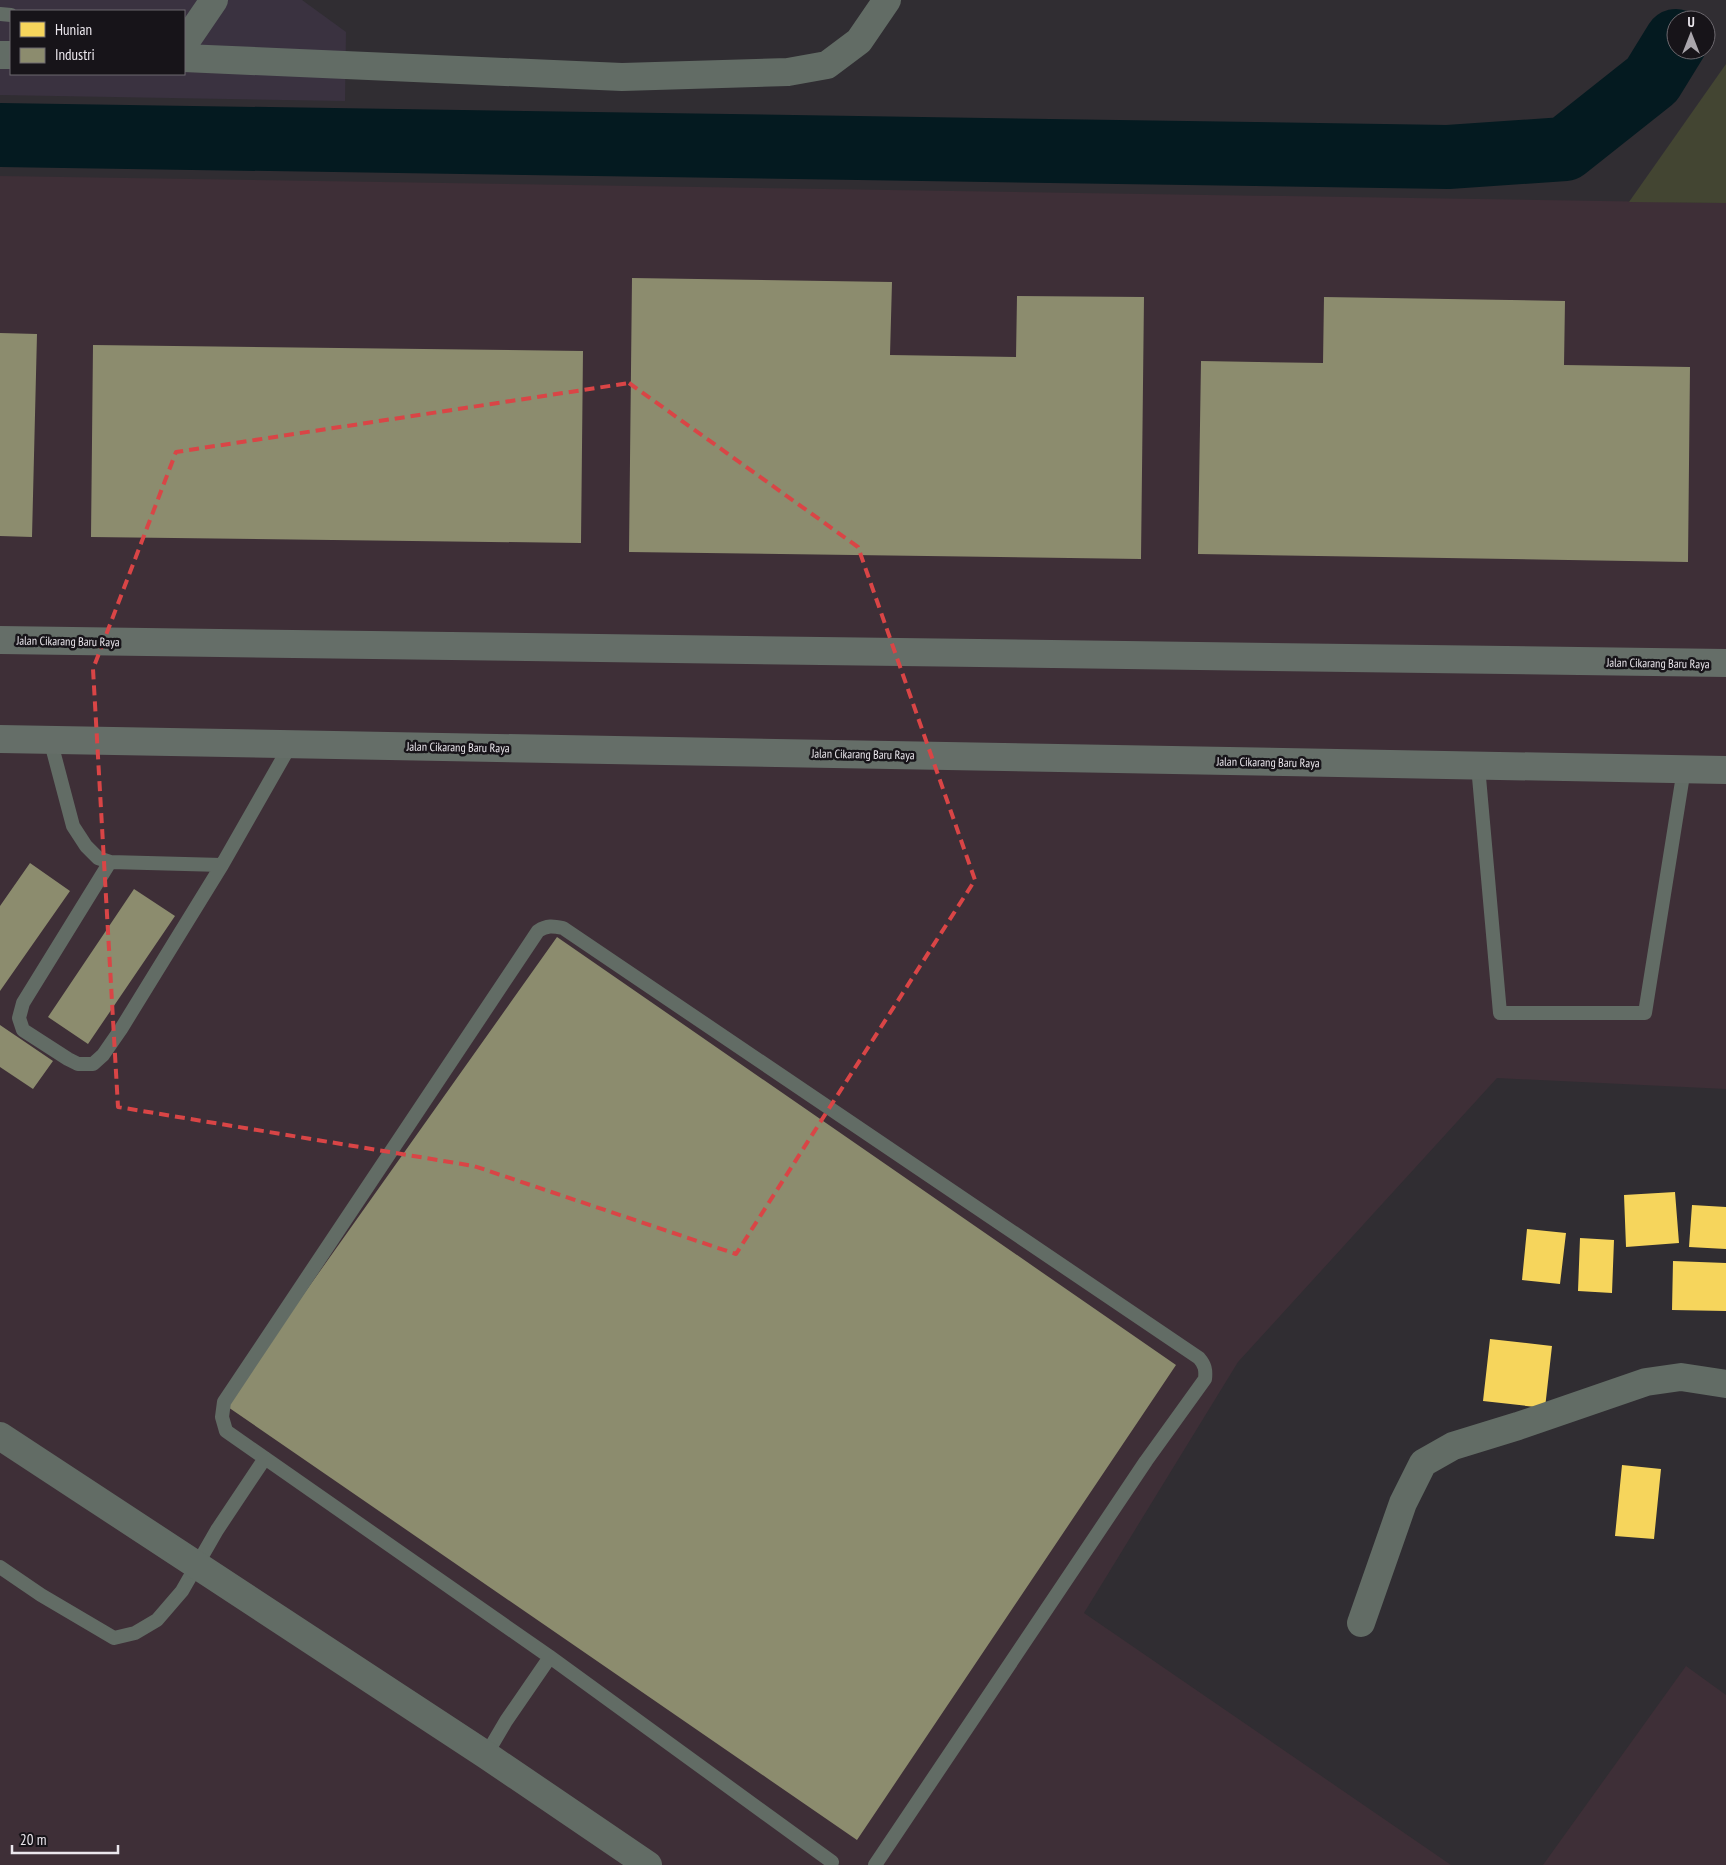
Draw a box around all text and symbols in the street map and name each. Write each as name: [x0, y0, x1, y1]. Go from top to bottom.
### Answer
legend: [10, 10, 185, 75]
north arrow: [1666, 10, 1716, 60]
text: U: [1687, 13, 1695, 31]
text: Hunian: [55, 20, 92, 39]
text: Industri: [55, 45, 95, 64]
street label: Jalan Cikarang Baru Raya: [15, 633, 120, 649]
street label: Jalan Cikarang Baru Raya: [1605, 655, 1710, 671]
street label: Jalan Cikarang Baru Raya: [405, 739, 510, 755]
street label: Jalan Cikarang Baru Raya: [810, 746, 915, 762]
street label: Jalan Cikarang Baru Raya: [1215, 754, 1320, 770]
scale bar: [12, 1822, 119, 1854]
text: 20 m: [20, 1830, 46, 1849]

